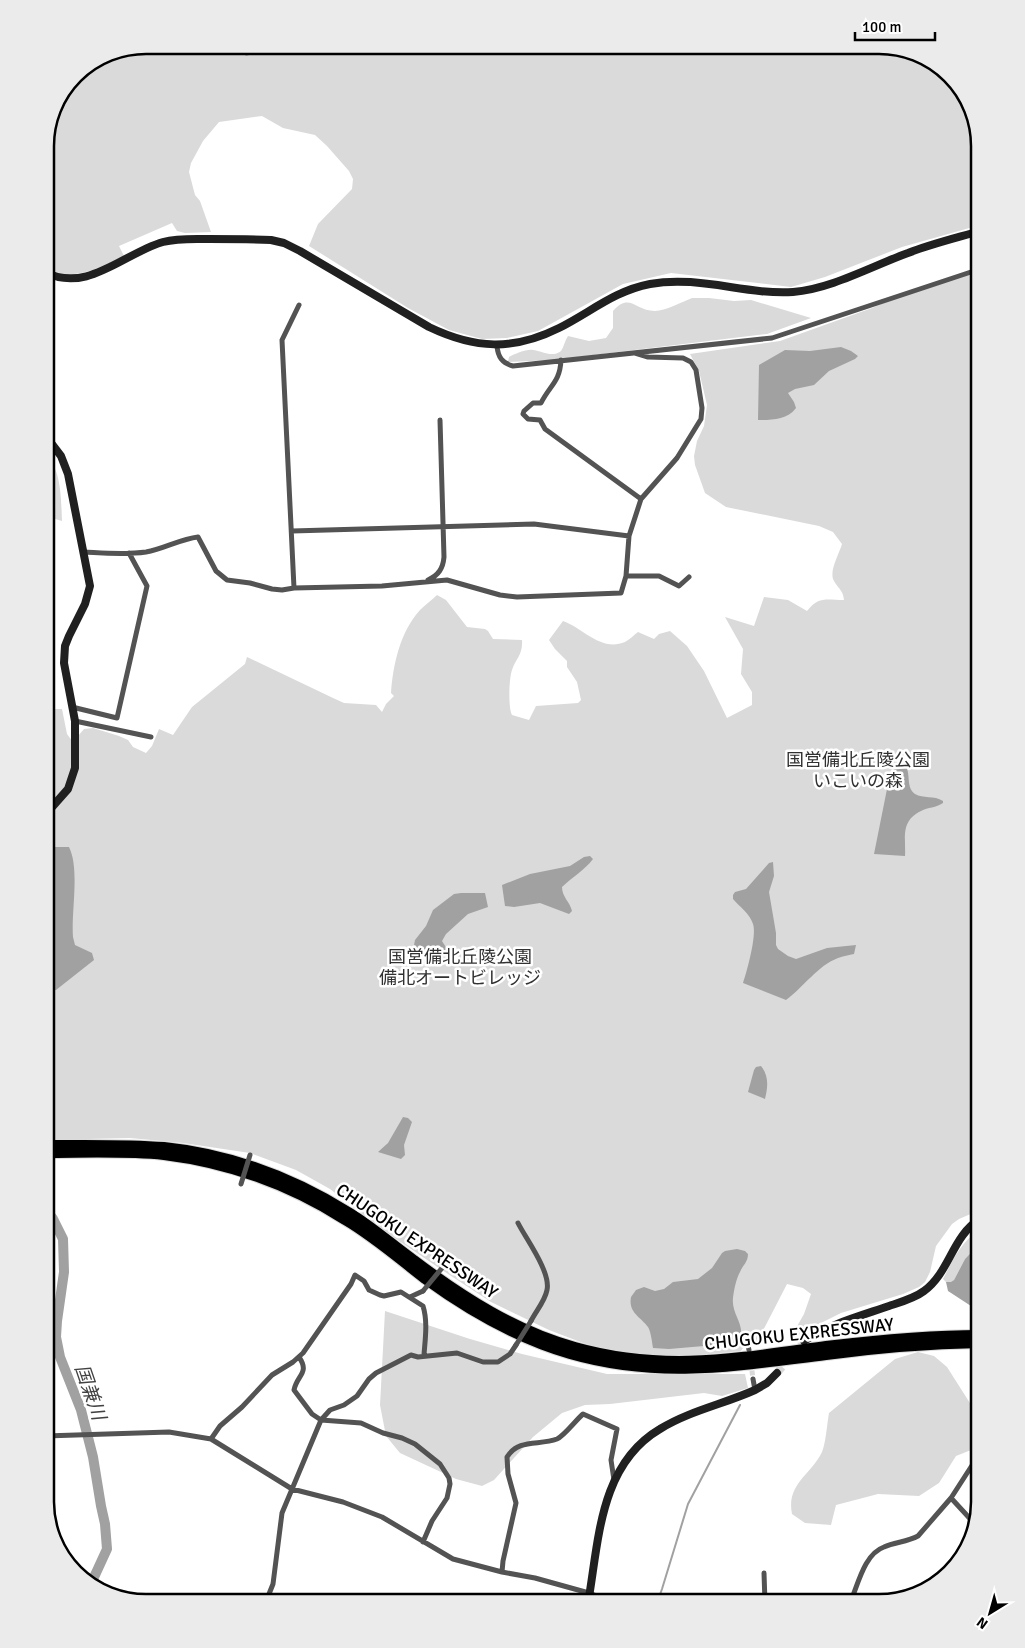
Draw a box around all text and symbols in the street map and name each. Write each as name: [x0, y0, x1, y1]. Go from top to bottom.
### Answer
scale bar: [855, 10, 935, 42]
text: 100 m: [862, 18, 902, 36]
park label: 国営備北丘陵公園 いこいの森: [786, 749, 930, 792]
park label: 国営備北丘陵公園 備北オートビレッジ: [379, 946, 541, 989]
street label: CHUGOKU EXPRESSWAY: [332, 1179, 502, 1303]
street label: CHUGOKU EXPRESSWAY: [703, 1313, 895, 1355]
water label: 国兼川: [69, 1361, 111, 1425]
north arrow: [965, 1588, 1015, 1638]
text: N: [973, 1613, 991, 1633]

